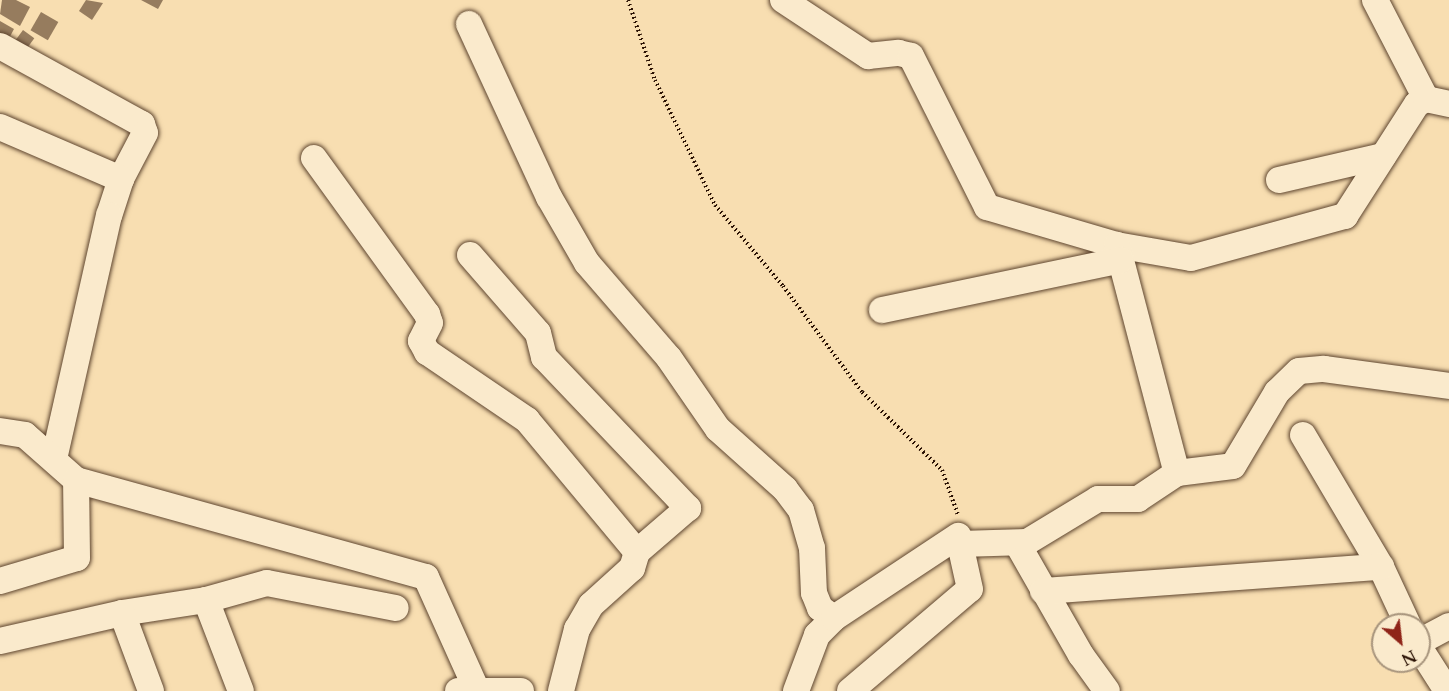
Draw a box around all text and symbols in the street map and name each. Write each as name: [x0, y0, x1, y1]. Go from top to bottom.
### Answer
north arrow: [1371, 613, 1431, 673]
text: N: [1397, 644, 1420, 670]

